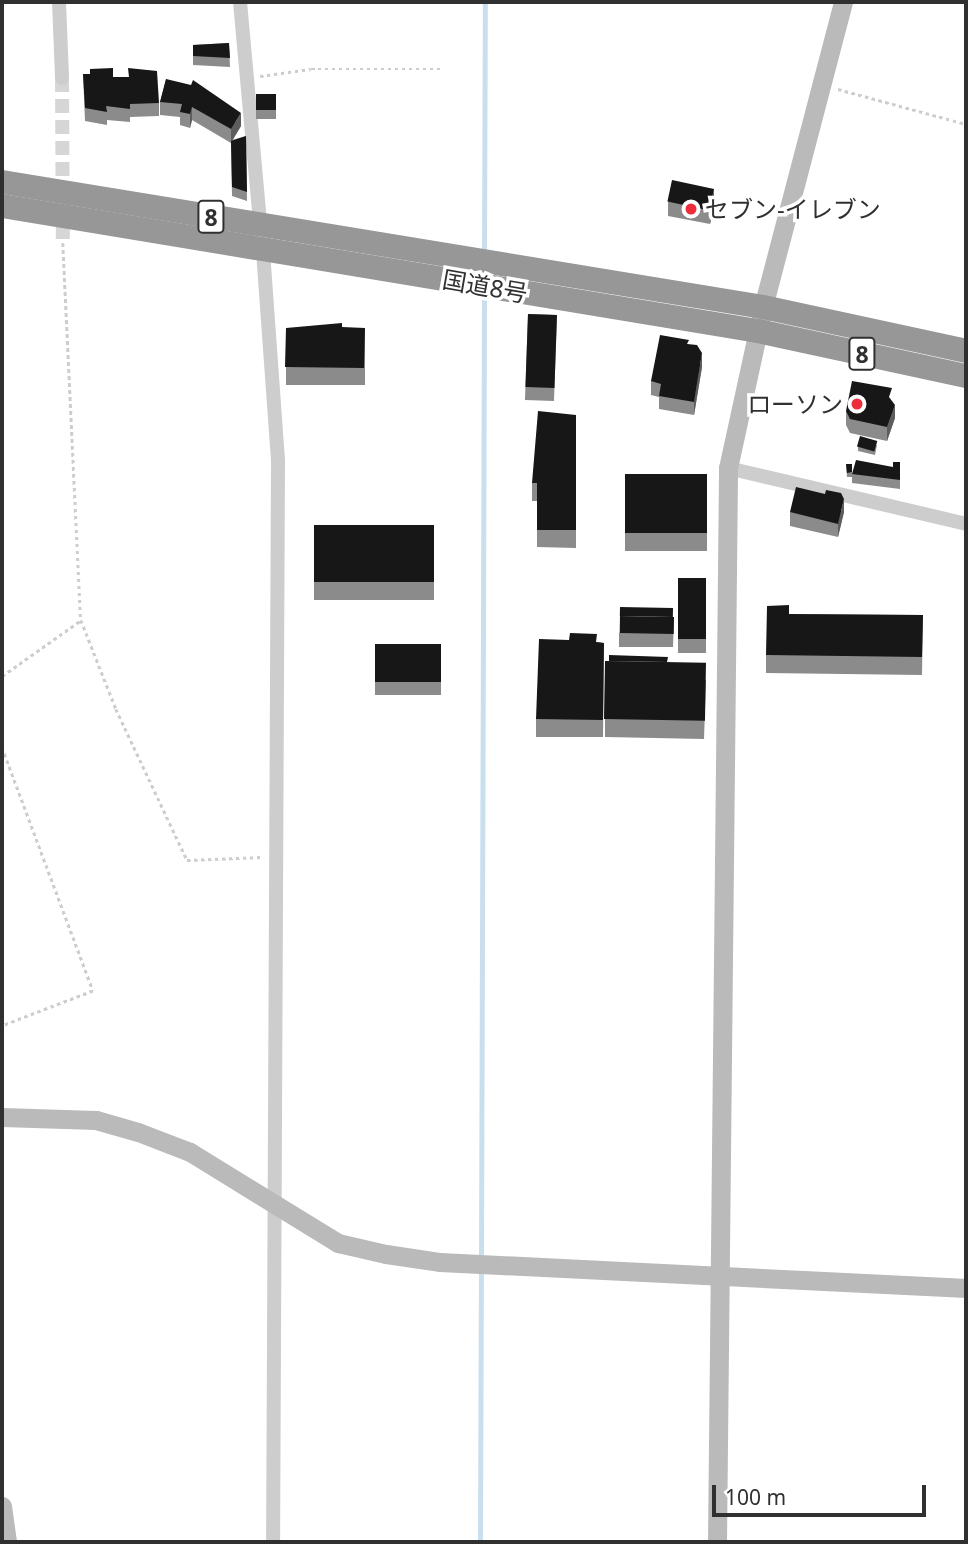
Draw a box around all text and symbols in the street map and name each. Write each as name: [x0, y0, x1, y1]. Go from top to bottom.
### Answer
place label: セブン-イレブン: [705, 195, 881, 223]
road number: 8: [197, 198, 225, 236]
marker: セブン-イレブン: [683, 201, 699, 217]
street label: 国道8号: [440, 264, 530, 308]
road number: 8: [848, 334, 876, 374]
place label: ローソン: [747, 390, 843, 418]
marker: ローソン: [849, 396, 865, 412]
scale bar: [716, 1470, 930, 1514]
text: 100 m: [725, 1483, 786, 1511]

